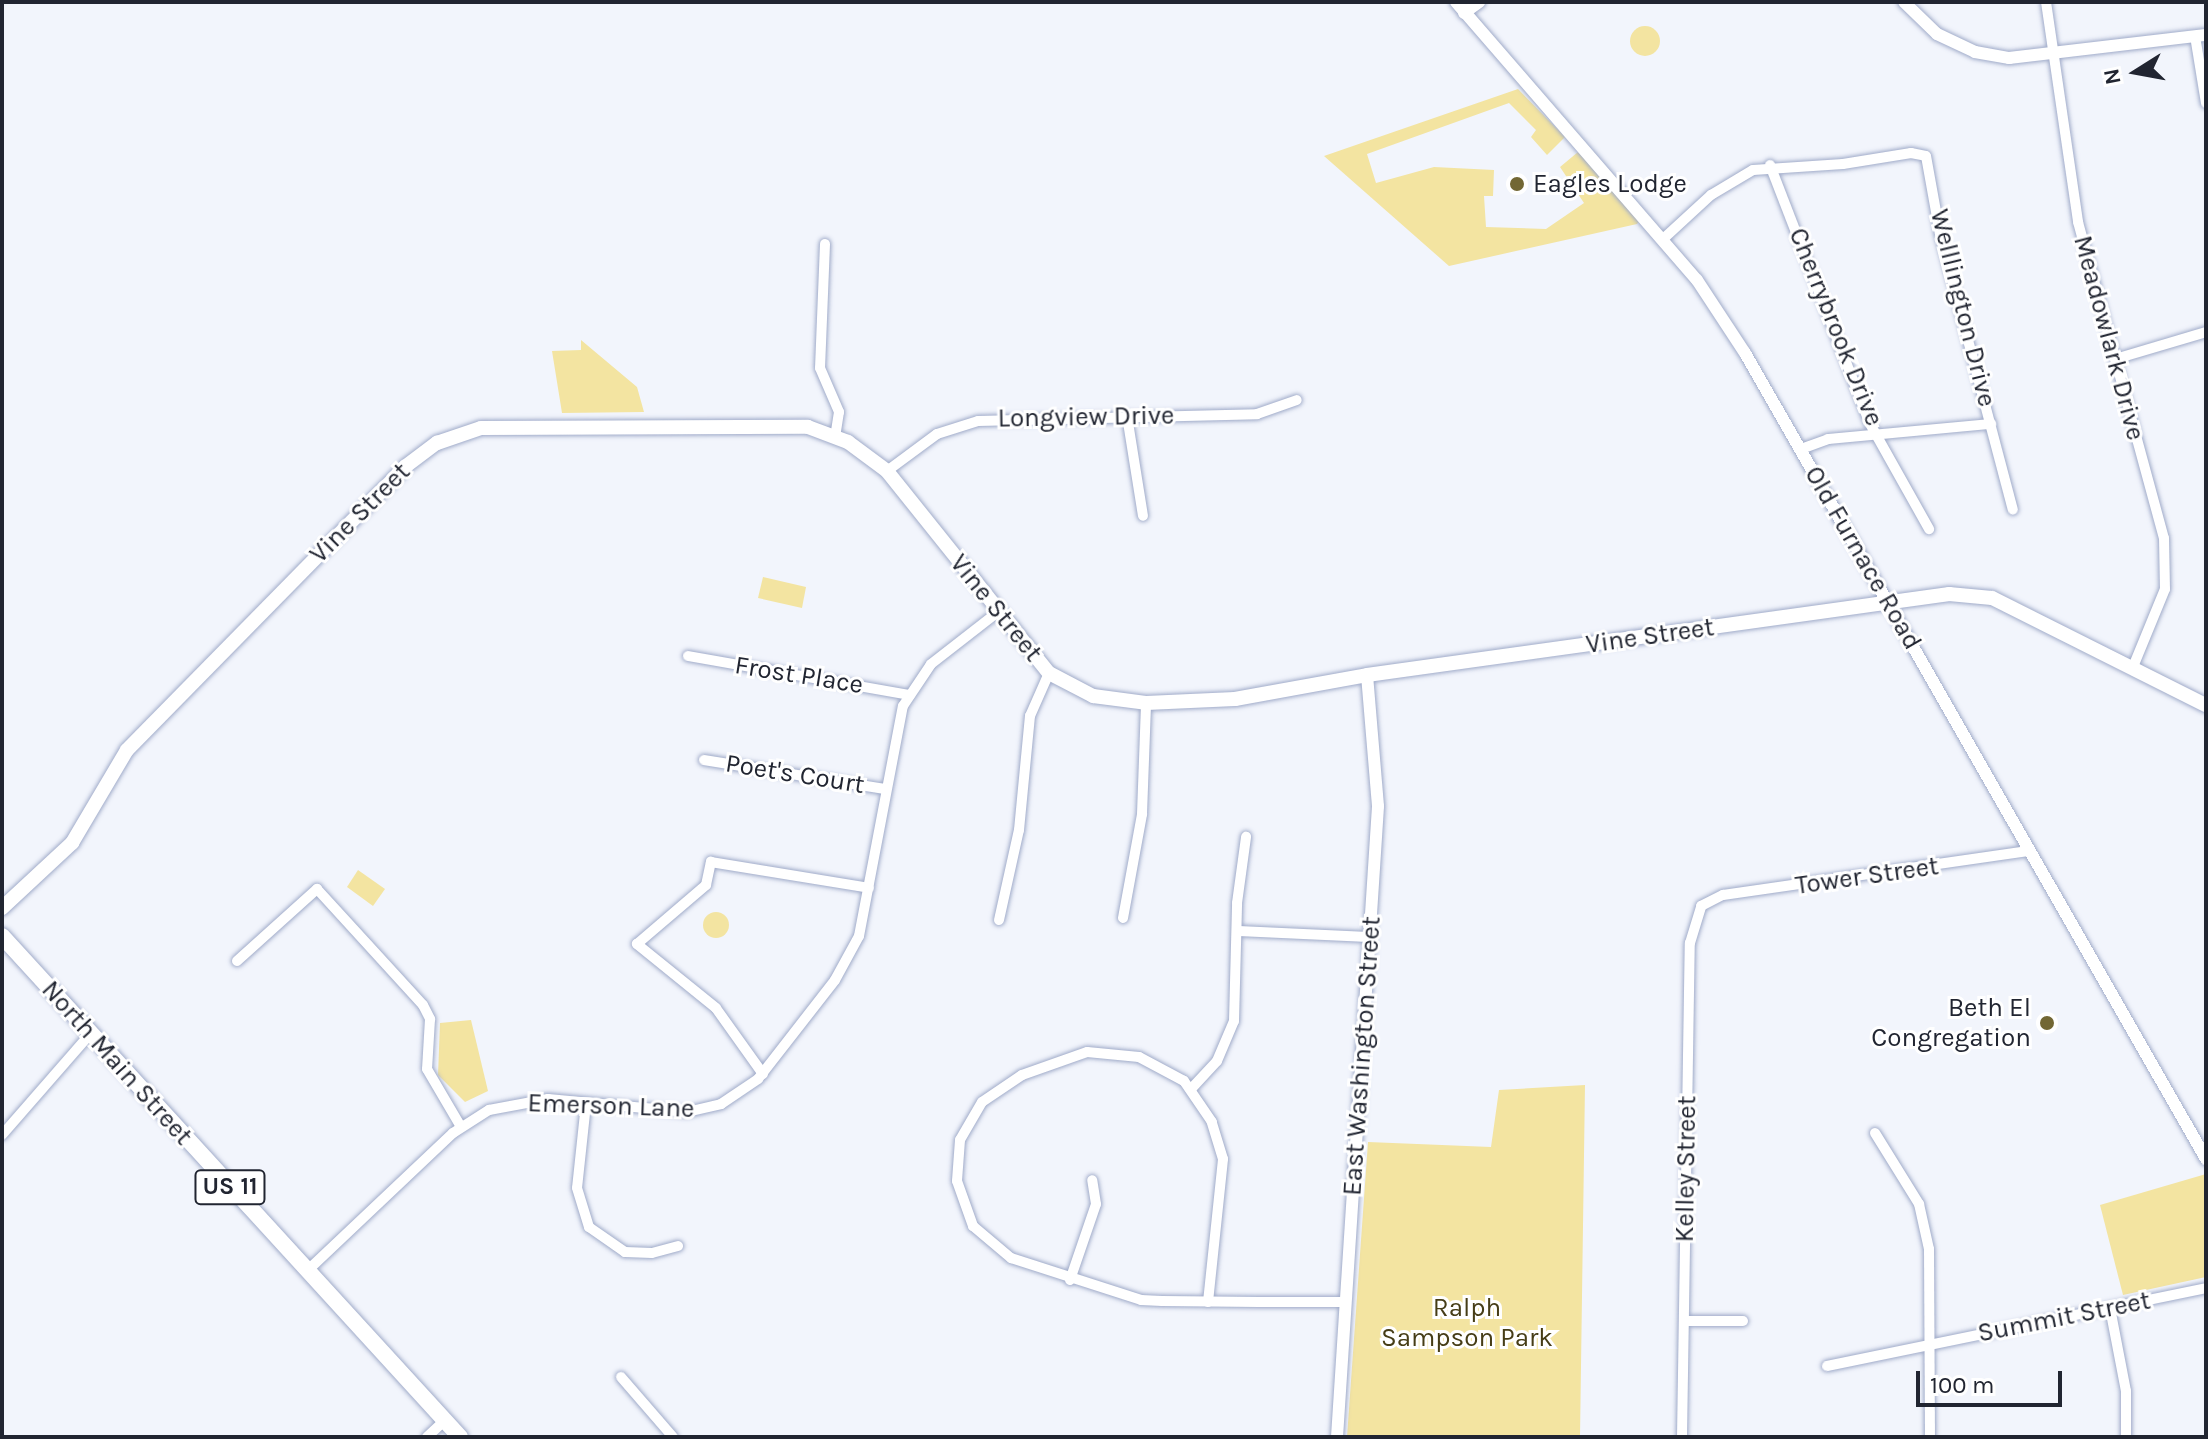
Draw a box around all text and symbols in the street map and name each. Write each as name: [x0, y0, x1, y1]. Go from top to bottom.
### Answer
north arrow: [2096, 32, 2176, 112]
text: N: [2098, 66, 2127, 87]
place label: Eagles Lodge: [1533, 168, 1687, 200]
marker: Eagles Lodge: [1508, 175, 1526, 193]
street label: Welllington Drive: [1923, 206, 2003, 410]
street label: Cherrybrook Drive: [1782, 223, 1890, 431]
street label: Meadowlark Drive: [2067, 232, 2151, 444]
street label: Longview Drive: [997, 400, 1175, 434]
street label: Vine Street: [303, 456, 417, 570]
street label: Old Furnace Road: [1798, 461, 1928, 655]
street label: Vine Street: [943, 548, 1049, 668]
street label: Vine Street: [1584, 612, 1716, 660]
street label: Frost Place: [733, 649, 865, 701]
street label: Poet's Court: [723, 748, 867, 800]
street label: Tower Street: [1793, 851, 1941, 901]
street label: East Washington Street: [1337, 915, 1387, 1197]
street label: North Main Street: [35, 974, 199, 1152]
place label: Beth El Congregation: [1871, 992, 2031, 1054]
marker: Beth El Congregation: [2038, 1014, 2056, 1032]
street label: Emerson Lane: [527, 1087, 695, 1125]
street label: Kelley Street: [1669, 1095, 1703, 1243]
road number: US 11: [194, 1167, 266, 1207]
street label: Summit Street: [1975, 1285, 2153, 1349]
park label: Ralph Sampson Park: [1381, 1292, 1553, 1354]
scale bar: [1920, 1355, 2066, 1405]
text: 100 m: [1930, 1371, 1995, 1399]

